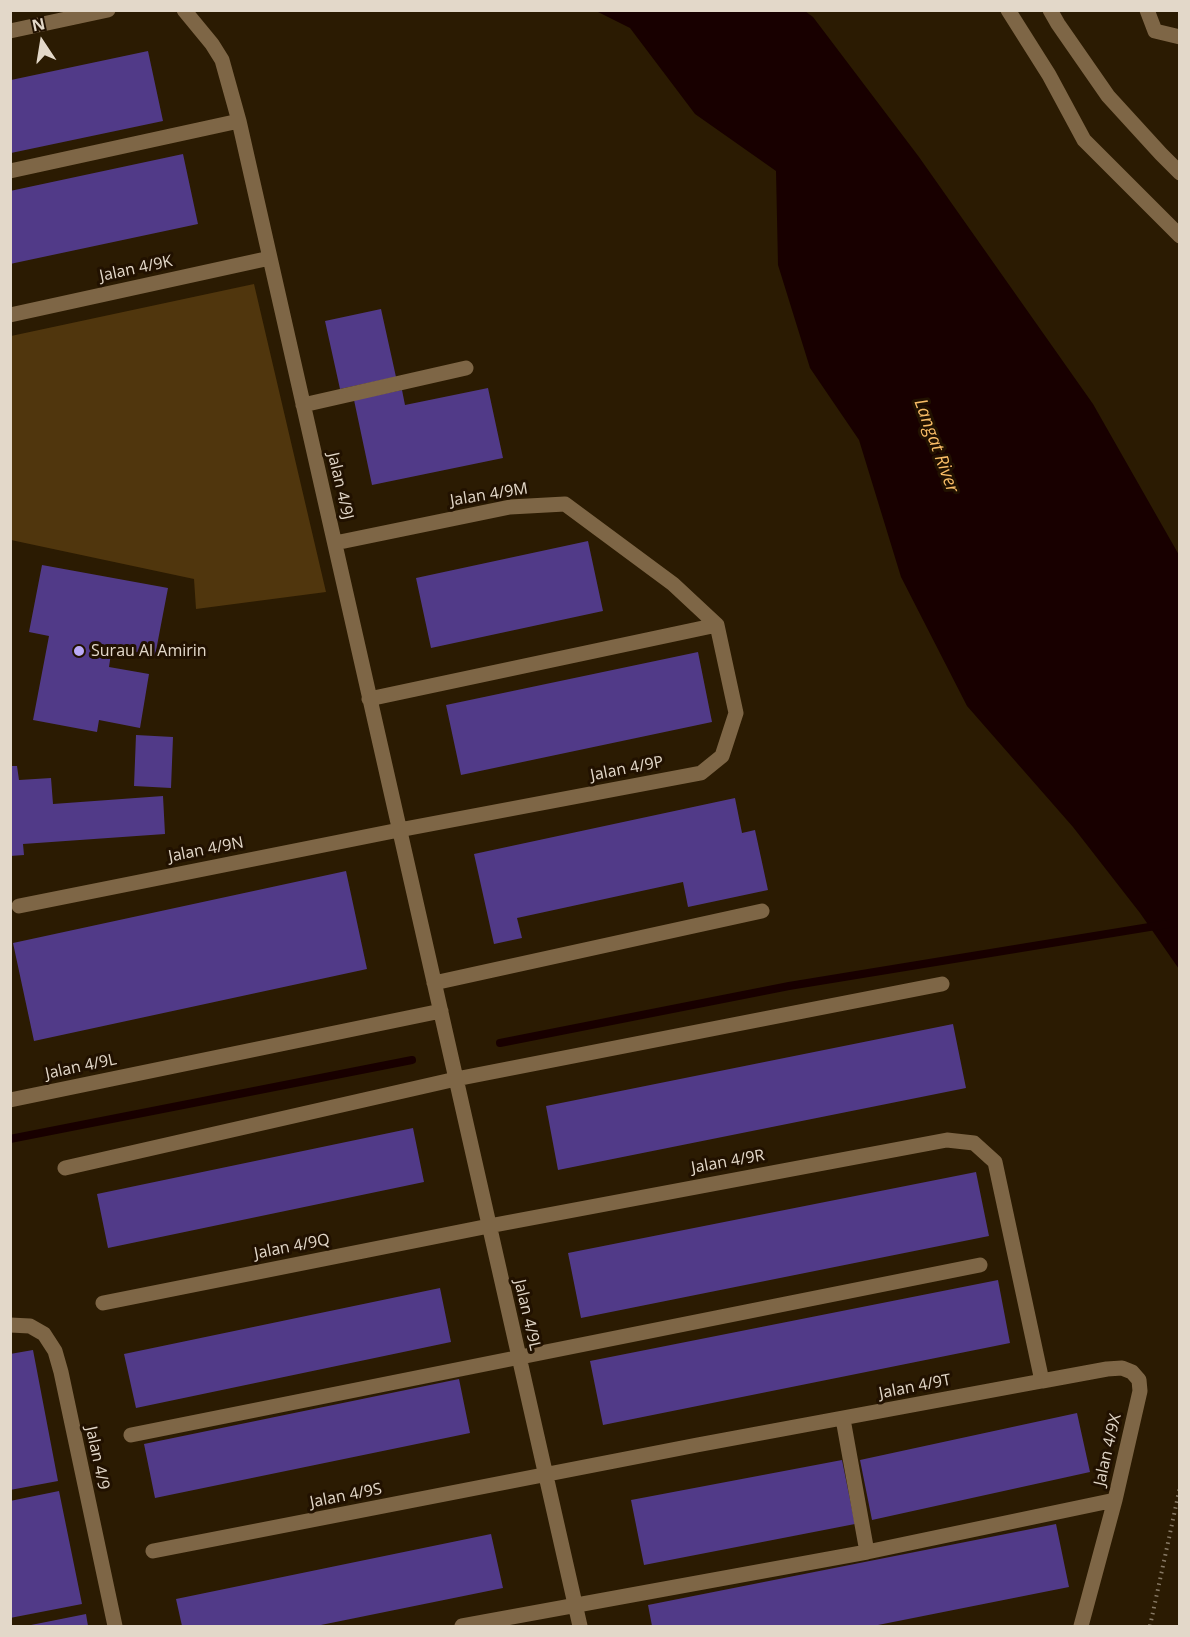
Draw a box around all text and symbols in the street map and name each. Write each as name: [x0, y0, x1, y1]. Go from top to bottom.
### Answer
north arrow: [12, 12, 72, 72]
text: N: [30, 12, 47, 37]
street label: Jalan 4/9K: [98, 252, 174, 286]
water label: Langat River: [909, 396, 963, 496]
street label: Jalan 4/9J: [323, 450, 357, 522]
street label: Jalan 4/9M: [449, 479, 529, 511]
place label: Surau Al Amirin: [91, 641, 207, 661]
marker: Surau Al Amirin: [72, 644, 86, 658]
street label: Jalan 4/9P: [589, 753, 665, 785]
street label: Jalan 4/9N: [167, 833, 245, 867]
street label: Jalan 4/9L: [43, 1050, 119, 1084]
street label: Jalan 4/9R: [690, 1146, 766, 1178]
street label: Jalan 4/9Q: [253, 1230, 331, 1264]
street label: Jalan 4/9L: [509, 1277, 545, 1353]
street label: Jalan 4/9T: [877, 1371, 953, 1403]
street label: Jalan 4/9X: [1090, 1412, 1126, 1488]
street label: Jalan 4/9: [81, 1425, 113, 1491]
street label: Jalan 4/9S: [308, 1480, 384, 1512]

